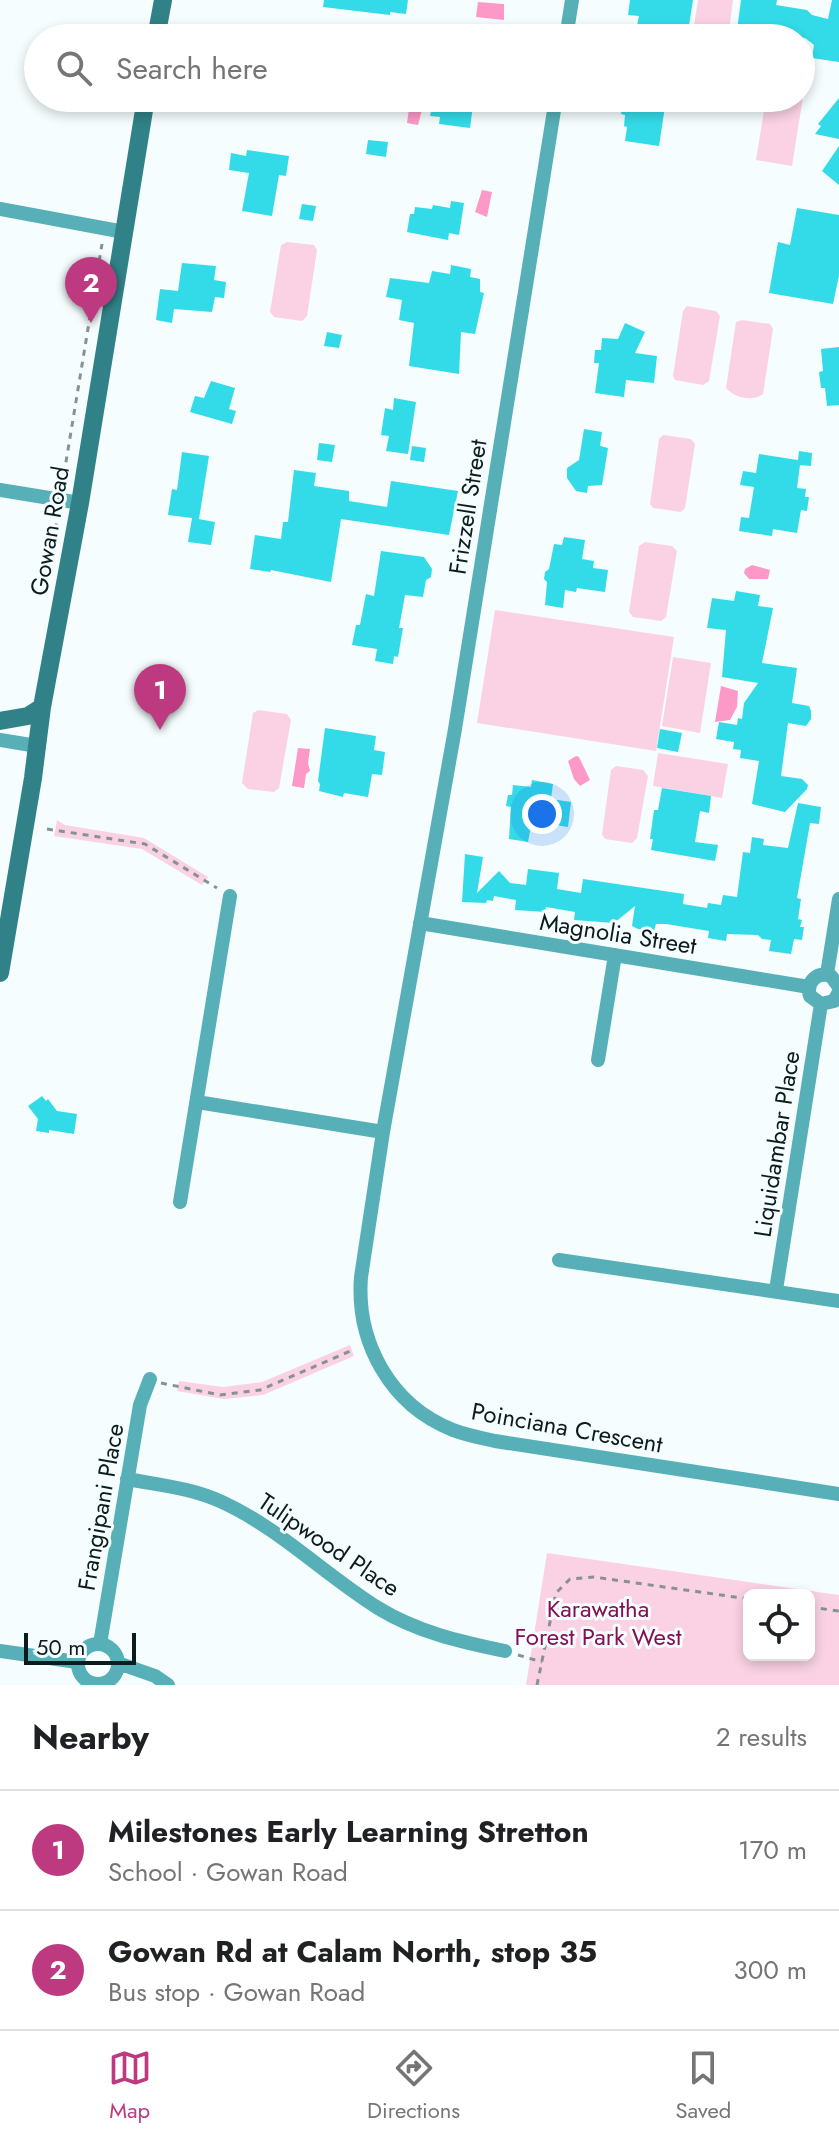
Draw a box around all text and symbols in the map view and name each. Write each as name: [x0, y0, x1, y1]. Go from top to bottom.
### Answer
search box: [24, 24, 815, 112]
icon: search: [52, 46, 96, 90]
text: Search here: [116, 47, 268, 90]
pin: 2: [65, 257, 117, 323]
street label: Frizzell Street: [440, 437, 495, 577]
street label: Gowan Road: [21, 463, 78, 598]
pin: 1: [134, 664, 186, 730]
your location: [522, 794, 562, 834]
street label: Magnolia Street: [537, 904, 699, 963]
street label: Liquidambar Place: [744, 1048, 809, 1240]
street label: Poinciana Crescent: [469, 1393, 666, 1462]
street label: Frangipani Place: [69, 1421, 132, 1593]
street label: Tulipwood Place: [252, 1484, 407, 1605]
map controls: [743, 1589, 815, 1661]
button: locate: [743, 1589, 815, 1661]
park label: Karawatha Forest Park West: [515, 1591, 682, 1654]
scale bar: [24, 1629, 136, 1665]
text: 50 m: [36, 1631, 85, 1663]
text: Nearby: [32, 1713, 149, 1762]
text: 2 results: [716, 1718, 807, 1756]
text: Milestones Early Learning Stretton: [108, 1810, 589, 1853]
text: 1: [51, 1831, 65, 1869]
text: 170 m: [738, 1831, 807, 1869]
text: School · Gowan Road: [108, 1853, 348, 1891]
text: Gowan Rd at Calam North, stop 35: [108, 1930, 597, 1973]
text: 2: [49, 1951, 67, 1989]
text: 300 m: [734, 1951, 807, 1989]
text: Bus stop · Gowan Road: [108, 1973, 365, 2011]
tab: Map: [108, 2046, 152, 2126]
tab: Directions: [367, 2046, 460, 2126]
tab: Saved: [676, 2046, 731, 2126]

